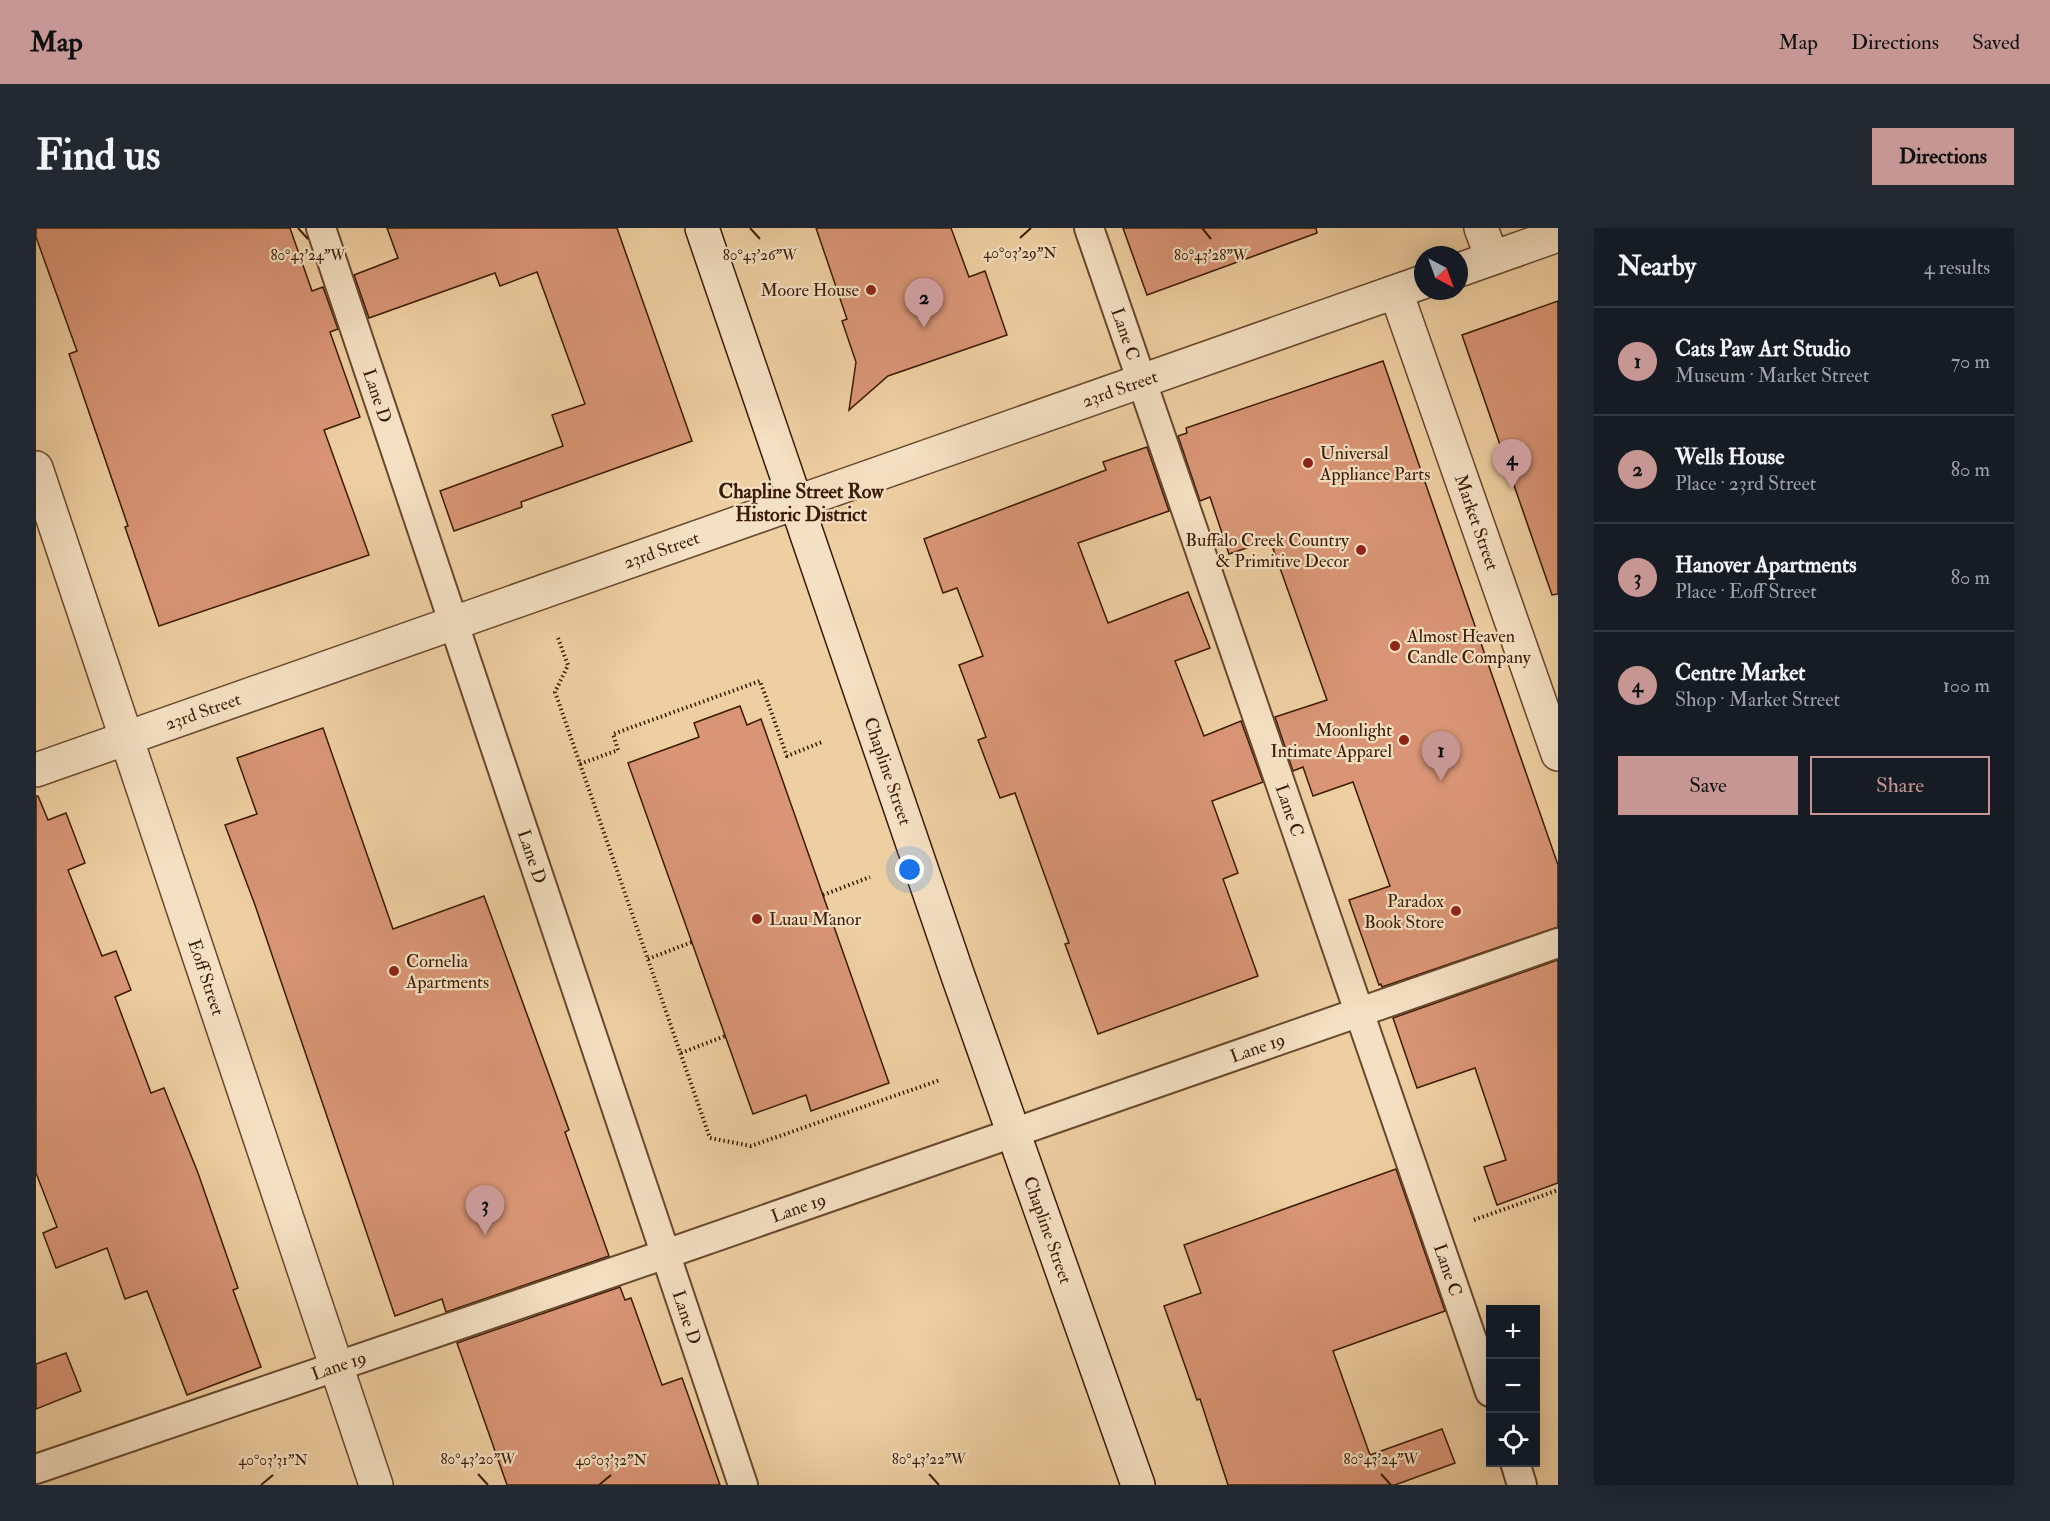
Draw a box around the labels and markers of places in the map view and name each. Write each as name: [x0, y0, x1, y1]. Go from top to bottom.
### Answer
place label: Moore House: [760, 279, 859, 302]
pin: 2: [904, 279, 944, 328]
marker: Moore House: [864, 283, 878, 297]
pin: 4: [1492, 440, 1532, 489]
place label: Universal Appliance Parts: [1319, 442, 1430, 486]
marker: Universal Appliance Parts: [1301, 456, 1315, 470]
place label: Buffalo Creek Country & Primitive Decor: [1185, 529, 1350, 573]
marker: Buffalo Creek Country & Primitive Decor: [1354, 543, 1368, 557]
place label: Almost Heaven Candle Company: [1406, 625, 1532, 669]
marker: Almost Heaven Candle Company: [1388, 639, 1402, 653]
place label: Moonlight Intimate Apparel: [1271, 719, 1392, 763]
pin: 1: [1422, 732, 1460, 781]
marker: Moonlight Intimate Apparel: [1397, 733, 1411, 747]
place label: Paradox Book Store: [1364, 890, 1444, 934]
marker: Paradox Book Store: [1449, 904, 1463, 918]
place label: Luau Manor: [769, 908, 861, 931]
marker: Luau Manor: [750, 912, 764, 926]
place label: Cornelia Apartments: [405, 950, 489, 994]
marker: Cornelia Apartments: [387, 964, 401, 978]
pin: 3: [466, 1186, 504, 1235]

